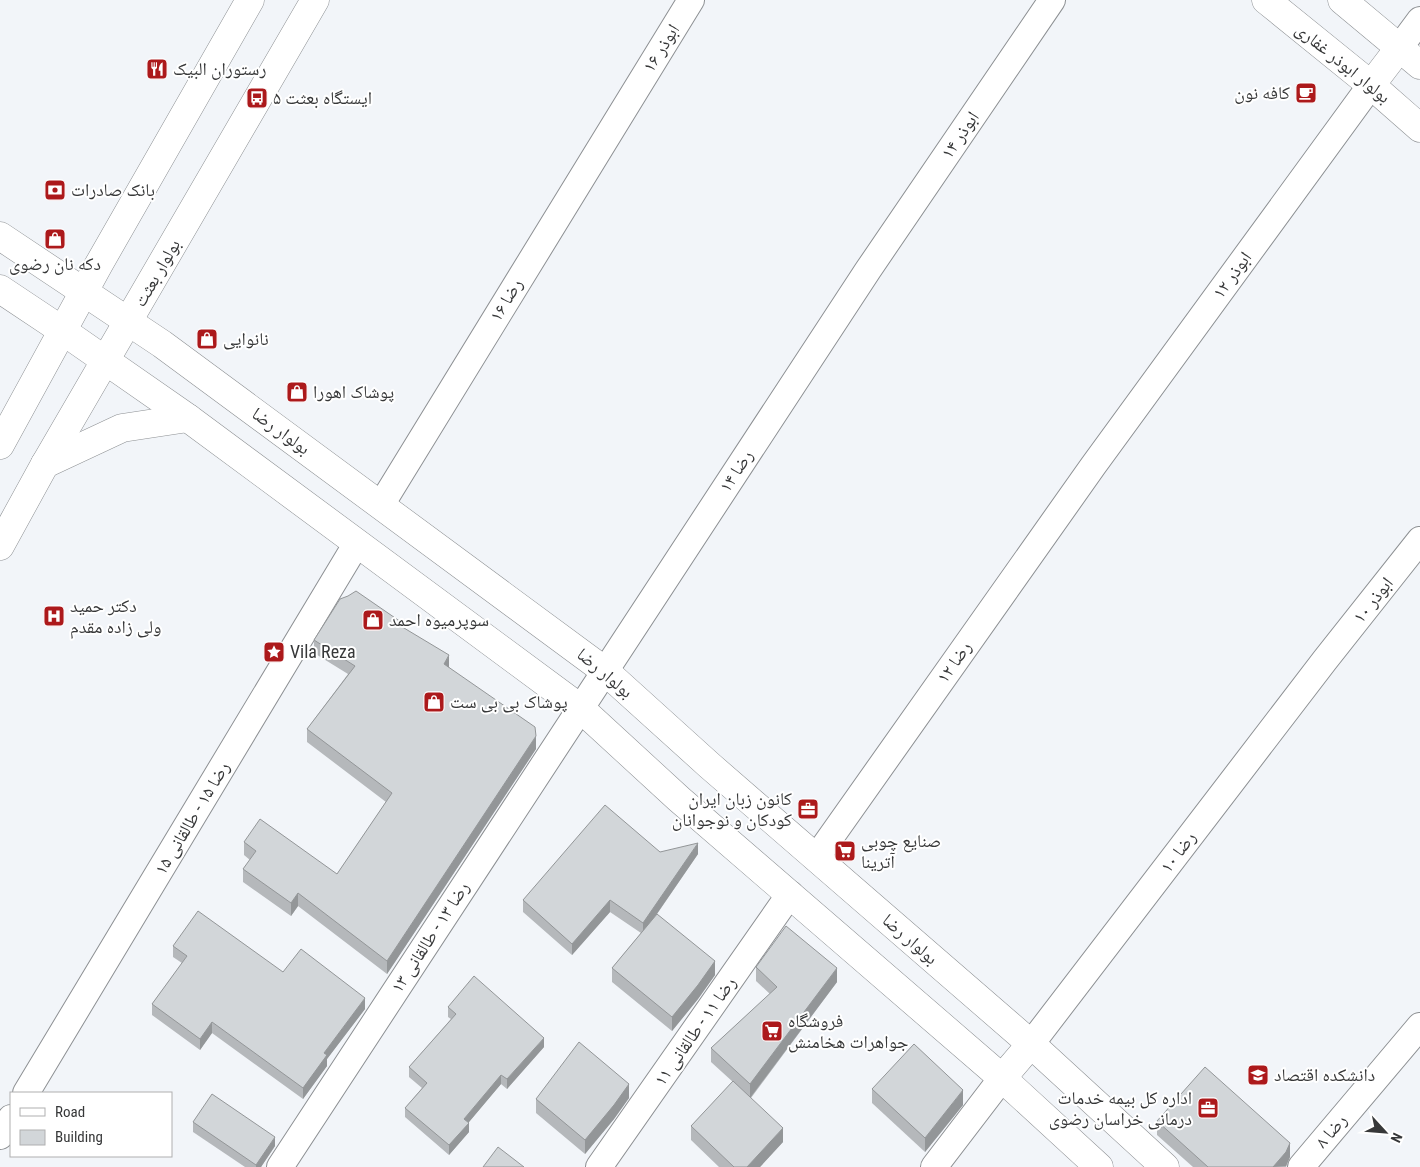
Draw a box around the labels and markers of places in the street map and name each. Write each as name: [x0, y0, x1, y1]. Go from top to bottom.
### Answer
restaurant icon: رستوران البیک: [145, 57, 169, 81]
place label: رستوران البیک: [173, 58, 266, 80]
cafe icon: کافه نون: [1294, 81, 1318, 105]
place label: کافه نون: [1234, 82, 1291, 104]
bus stop icon: ایستگاه بعثت ۵: [245, 86, 269, 110]
place label: ایستگاه بعثت ۵: [273, 87, 372, 109]
bank icon: بانک صادرات: [43, 178, 67, 202]
place label: بانک صادرات: [71, 179, 155, 201]
shop icon: دکه نان رضوی: [43, 227, 67, 251]
place label: دکه نان رضوی: [9, 253, 101, 275]
shop icon: نانوایی: [195, 327, 219, 351]
place label: نانوایی: [223, 328, 269, 350]
shop icon: پوشاک اهورا: [285, 380, 309, 404]
place label: پوشاک اهورا: [313, 381, 394, 403]
place label: دکتر حمید ولی زاده مقدم: [70, 595, 161, 639]
hospital icon: دکتر حمید ولی زاده مقدم: [42, 604, 66, 628]
shop icon: سوپرمیوه احمد: [361, 608, 385, 632]
place label: سوپرمیوه احمد: [389, 609, 489, 631]
place icon: Vila Reza: [262, 640, 286, 664]
place label: Vila Reza: [290, 641, 356, 662]
shop icon: پوشاک بی بی ست: [422, 690, 446, 714]
place label: پوشاک بی بی ست: [450, 691, 568, 713]
place label: کانون زبان ایران کودکان و نوجوانان: [672, 788, 793, 831]
office icon: کانون زبان ایران کودکان و نوجوانان: [796, 797, 820, 821]
place label: صنایع چوبی آترینا: [861, 830, 941, 872]
supermarket icon: صنایع چوبی آترینا: [833, 839, 857, 863]
place label: فروشگاه جواهرات هخامنش: [788, 1010, 908, 1053]
supermarket icon: فروشگاه جواهرات هخامنش: [760, 1019, 784, 1043]
school or university icon: دانشکده اقتصاد: [1246, 1063, 1270, 1087]
place label: دانشکده اقتصاد: [1274, 1064, 1375, 1085]
place label: اداره کل بیمه خدمات درمانی خراسان رضوی: [1049, 1087, 1192, 1130]
office icon: اداره کل بیمه خدمات درمانی خراسان رضوی: [1196, 1096, 1220, 1120]

